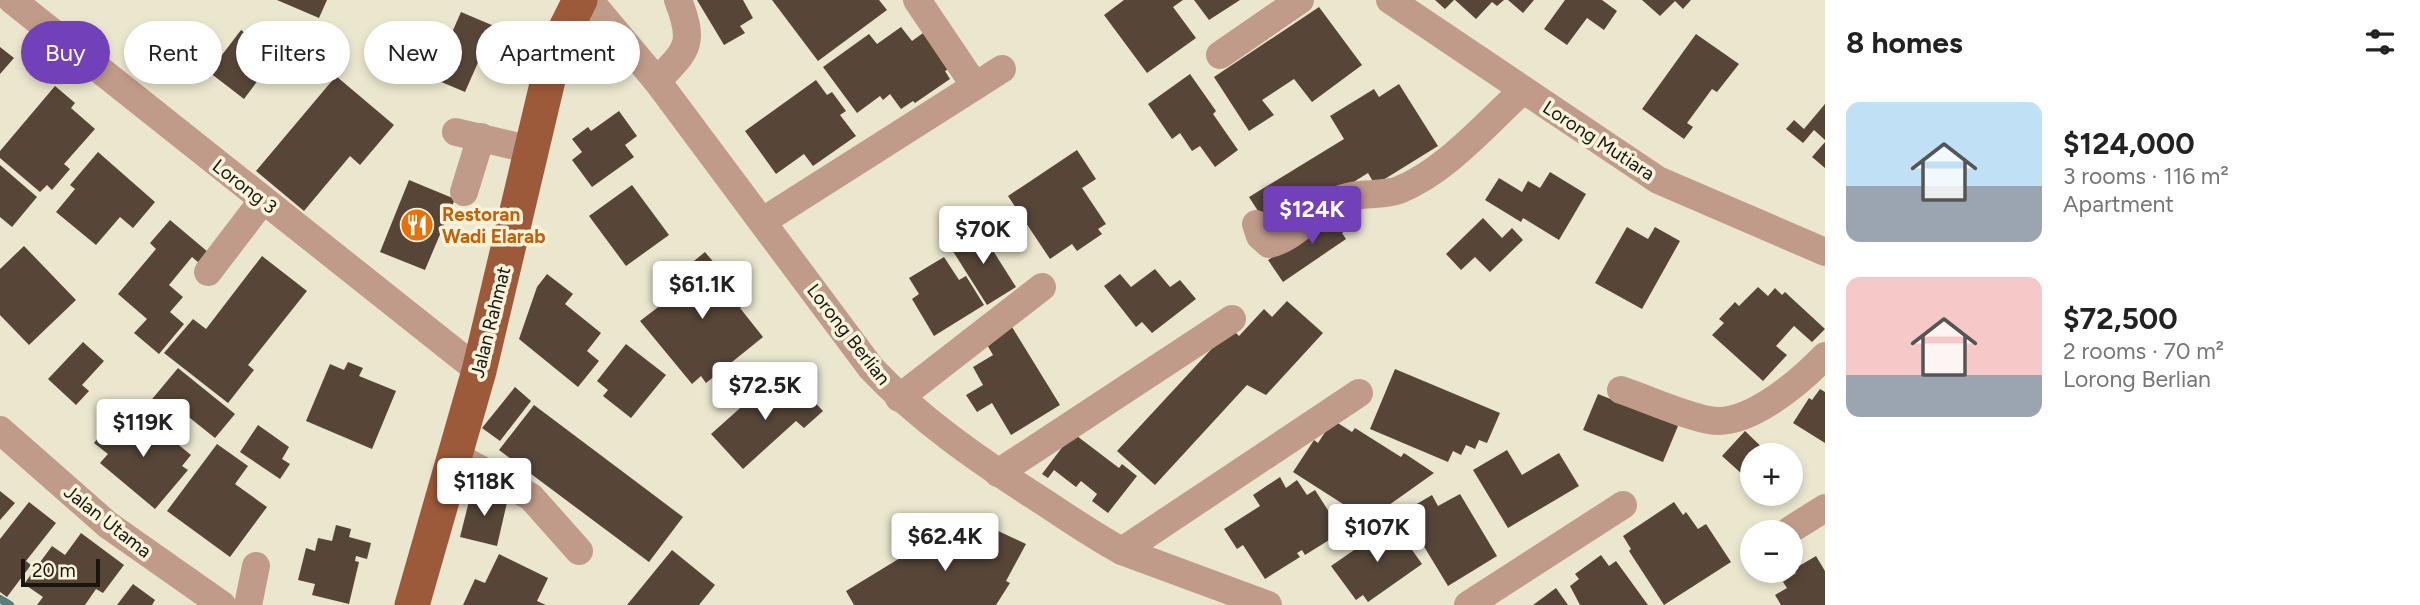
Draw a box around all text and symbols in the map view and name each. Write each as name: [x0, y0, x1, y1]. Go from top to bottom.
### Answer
chip: Buy: [21, 21, 110, 84]
chip: Rent: [124, 21, 222, 84]
chip: Filters: [236, 21, 350, 84]
chip: New: [364, 21, 462, 84]
chip: Apartment: [476, 21, 640, 84]
icon: filters: [2361, 23, 2399, 61]
text: 8 homes: [1846, 24, 1963, 61]
street label: Lorong Mutiara: [1538, 96, 1659, 185]
text: $124,000: [2063, 125, 2195, 162]
icon: home: [1902, 130, 1986, 214]
street label: Lorong 3: [208, 154, 281, 219]
text: 3 rooms · 116 m²: [2063, 162, 2229, 190]
pin: $124K: [1263, 187, 1361, 246]
text: Apartment: [2063, 190, 2174, 218]
text: $124K: [1279, 195, 1345, 223]
place label: Restoran Wadi Elarab: [442, 203, 546, 248]
restaurant icon: Restoran Wadi Elarab: [398, 206, 436, 244]
pin: $70K: [942, 206, 1024, 266]
text: $70K: [955, 215, 1011, 243]
pin: $61.1K: [645, 262, 759, 321]
street label: Jalan Rahmat: [466, 264, 515, 380]
text: $61.1K: [669, 270, 735, 298]
street label: Lorong Berlian: [802, 279, 895, 389]
text: $72,500: [2063, 300, 2178, 337]
icon: home: [1902, 305, 1986, 389]
text: 2 rooms · 70 m²: [2063, 337, 2224, 365]
pin: $72.5K: [708, 362, 822, 422]
text: Lorong Berlian: [2063, 365, 2211, 393]
text: $72.5K: [728, 371, 802, 399]
pin: $119K: [94, 400, 192, 459]
text: $119K: [113, 408, 173, 436]
map controls: [1740, 443, 1803, 583]
button: +: [1740, 443, 1803, 506]
pin: $118K: [435, 458, 533, 518]
text: $118K: [453, 467, 515, 495]
street label: Jalan Utama: [59, 480, 156, 563]
pin: $107K: [1328, 504, 1426, 564]
text: $107K: [1344, 513, 1410, 541]
pin: $62.4K: [888, 514, 1002, 573]
button: −: [1740, 520, 1803, 583]
text: $62.4K: [908, 522, 982, 550]
scale bar: [21, 556, 100, 588]
text: 20 m: [32, 559, 76, 582]

